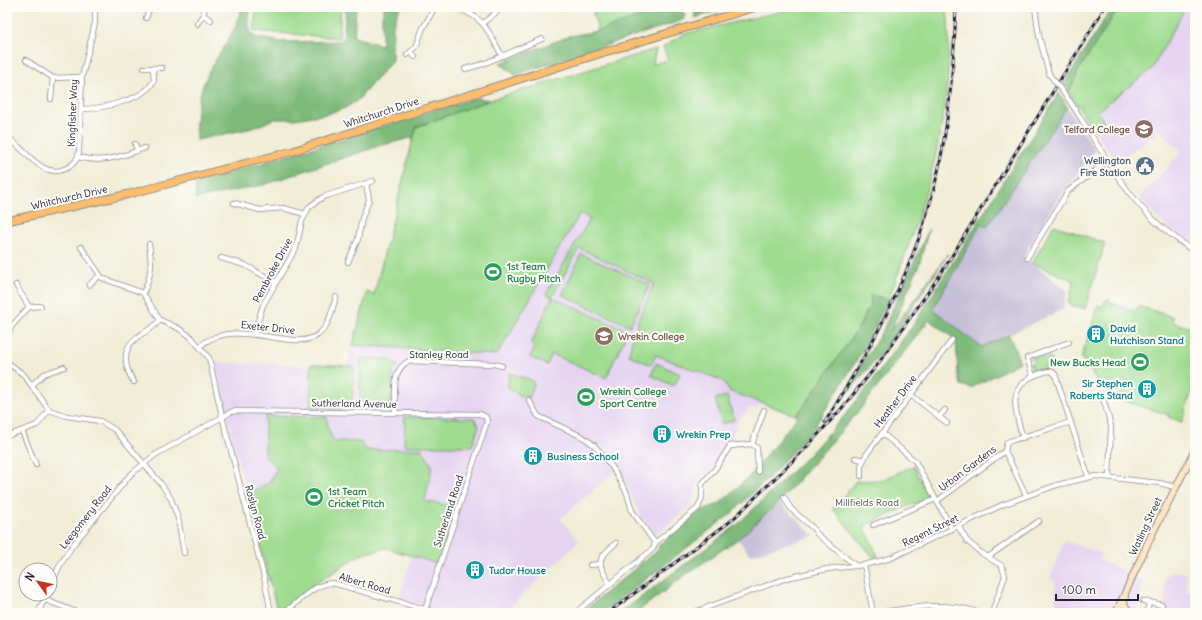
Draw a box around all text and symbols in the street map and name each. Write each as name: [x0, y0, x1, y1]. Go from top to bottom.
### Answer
street label: Kingfisher Way: [65, 79, 80, 147]
street label: Whitchurch Drive: [342, 94, 420, 131]
school or university icon: Telford College: [1133, 118, 1155, 140]
place label: Telford College: [1064, 123, 1131, 136]
place label: Wellington Fire Station: [1080, 154, 1131, 179]
public building icon: Wellington Fire Station: [1134, 155, 1156, 177]
street label: Whitchurch Drive: [30, 182, 109, 213]
street label: Pembroke Drive: [250, 236, 295, 305]
place label: 1st Team Rugby Pitch: [507, 260, 561, 285]
sports icon: 1st Team Rugby Pitch: [482, 261, 504, 283]
street label: Exeter Drive: [240, 318, 296, 337]
place label: David Hutchison Stand: [1110, 322, 1184, 347]
building icon: David Hutchison Stand: [1085, 323, 1107, 345]
school or university icon: Wrekin College: [593, 325, 615, 347]
place label: Wrekin College: [618, 330, 685, 343]
street label: Stanley Road: [409, 348, 469, 361]
sports icon: New Bucks Head: [1129, 351, 1151, 373]
place label: New Bucks Head: [1050, 356, 1126, 369]
street label: Heather Drive: [871, 372, 920, 430]
place label: Sir Stephen Roberts Stand: [1070, 377, 1133, 402]
building icon: Sir Stephen Roberts Stand: [1136, 378, 1158, 400]
place label: Wrekin College Sport Centre: [600, 385, 667, 410]
sports icon: Wrekin College Sport Centre: [575, 386, 597, 408]
street label: Sutherland Avenue: [311, 396, 397, 411]
building icon: Wrekin Prep: [651, 423, 673, 445]
place label: Wrekin Prep: [676, 428, 731, 441]
street label: Urban Gardens: [936, 442, 999, 494]
building icon: Business School: [522, 445, 544, 467]
place label: Business School: [547, 450, 619, 463]
street label: Sutherland Road: [431, 473, 466, 549]
street label: Leegomery Road: [57, 483, 114, 552]
street label: Roslyn Road: [242, 483, 269, 541]
place label: 1st Team Cricket Pitch: [328, 485, 385, 510]
sports icon: 1st Team Cricket Pitch: [303, 486, 325, 508]
street label: Watling Street: [1126, 494, 1165, 557]
park label: Millfields Road: [835, 496, 899, 509]
street label: Regent Street: [900, 511, 961, 550]
building icon: Tudor House: [464, 559, 486, 581]
north arrow: [18, 562, 58, 602]
place label: Tudor House: [489, 564, 546, 577]
text: N: [22, 570, 38, 584]
street label: Albert Road: [338, 570, 392, 597]
scale bar: [1056, 576, 1138, 602]
text: 100 m: [1062, 582, 1096, 597]

